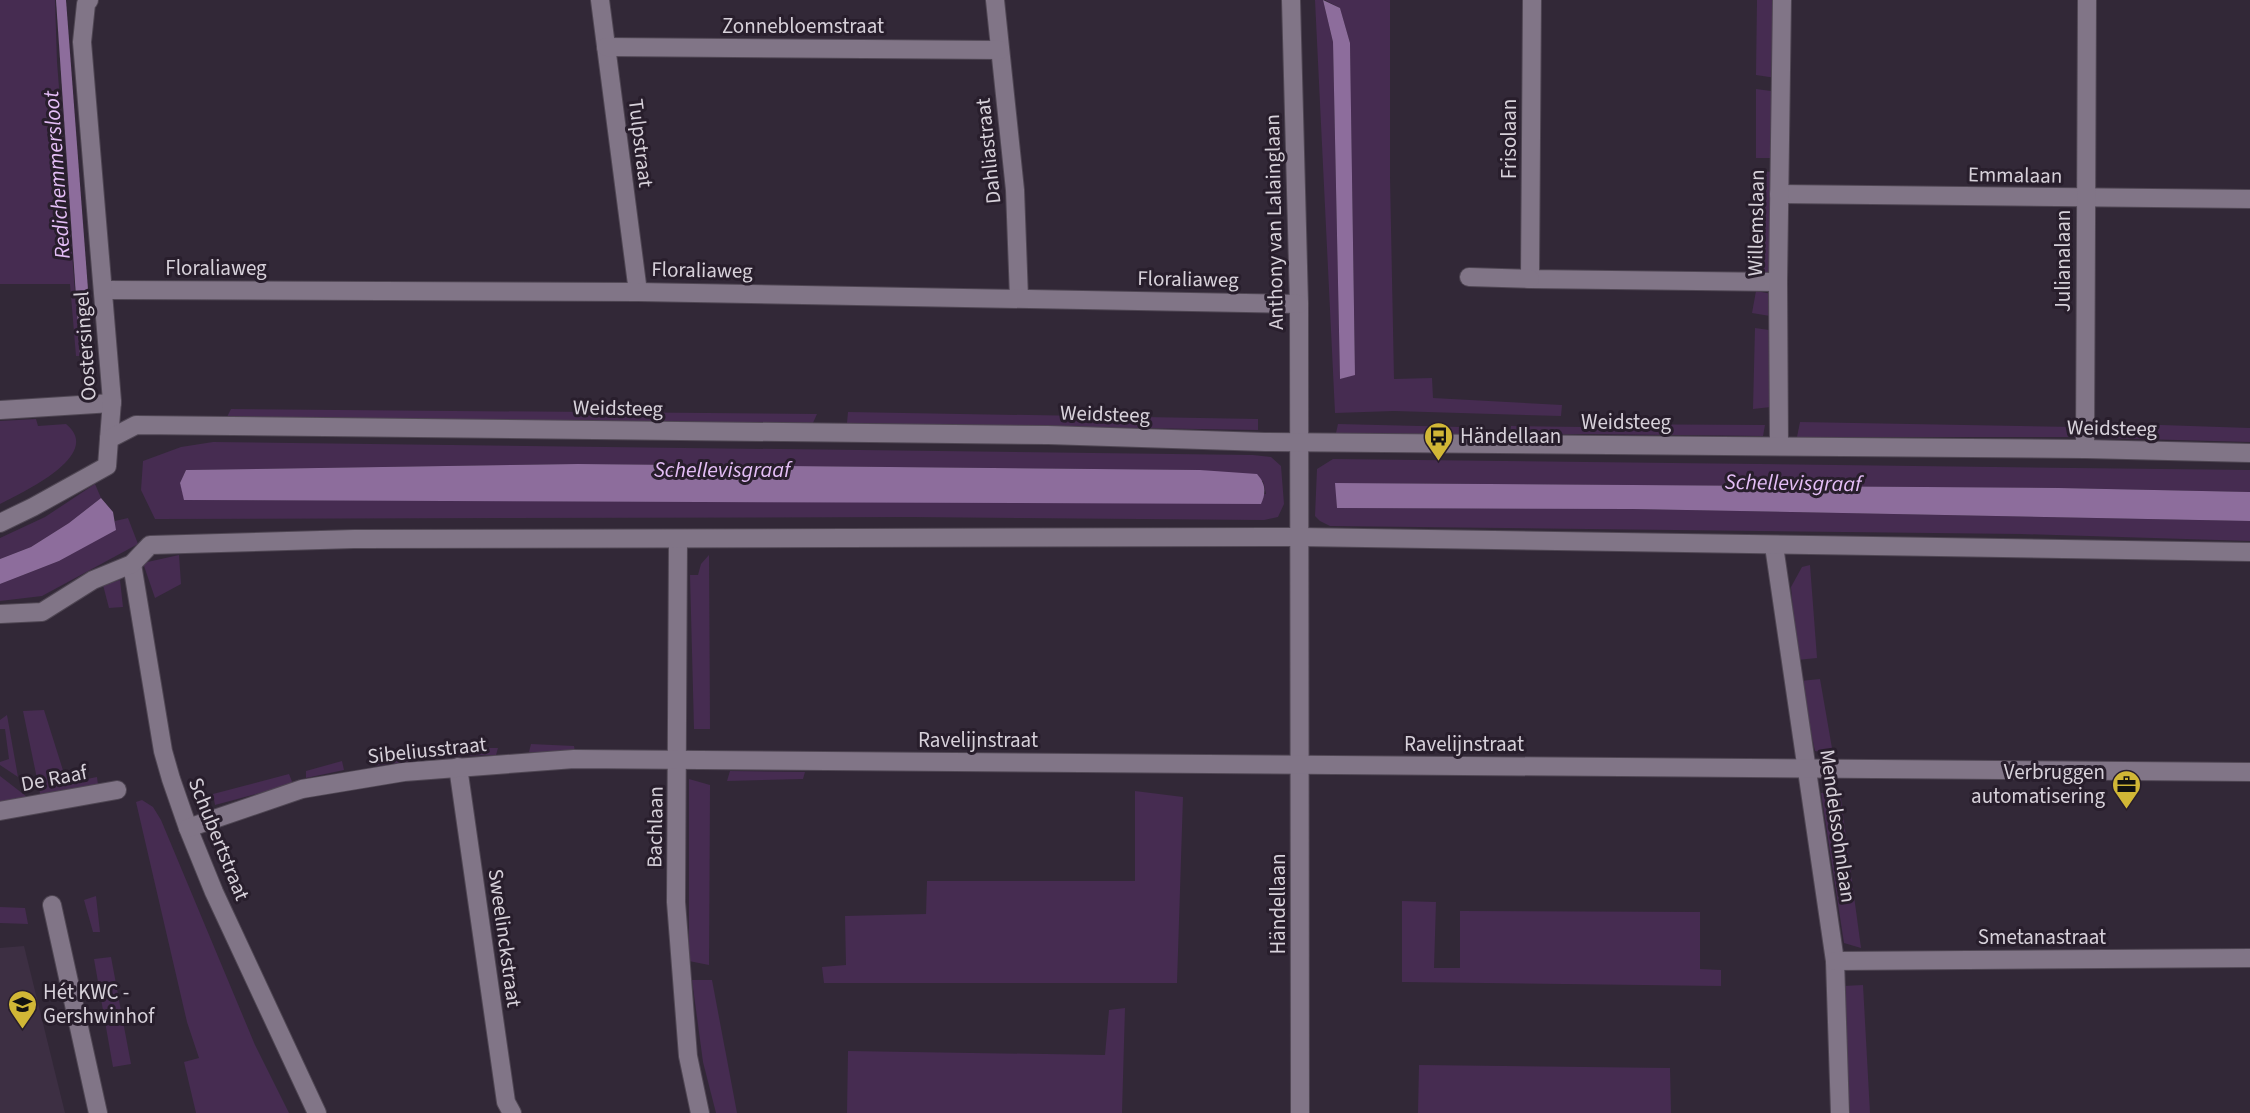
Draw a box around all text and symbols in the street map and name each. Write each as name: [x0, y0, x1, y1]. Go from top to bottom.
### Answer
street label: Zonnebloemstraat: [722, 11, 884, 41]
water label: Redichemmersloot: [35, 89, 79, 260]
street label: Tulpstraat: [621, 97, 661, 189]
street label: Dahliastraat: [968, 97, 1008, 205]
street label: Frisolaan: [1494, 99, 1524, 179]
street label: Anthony van Lalainglaan: [1257, 114, 1291, 330]
street label: Emmalaan: [1968, 159, 2062, 191]
street label: Willemslaan: [1740, 169, 1772, 277]
street label: Julianalaan: [2048, 210, 2078, 312]
street label: Floraliaweg: [165, 253, 267, 283]
street label: Floraliaweg: [651, 254, 753, 286]
street label: Floraliaweg: [1137, 263, 1239, 295]
street label: Oostersingel: [66, 290, 104, 402]
street label: Weidsteeg: [573, 392, 664, 424]
street label: Weidsteeg: [1059, 397, 1151, 431]
street label: Weidsteeg: [1581, 407, 1671, 437]
street label: Weidsteeg: [2067, 412, 2158, 444]
bus stop icon: Händellaan: [1423, 420, 1455, 462]
place label: Händellaan: [1460, 421, 1561, 451]
water label: Schellevisgraaf: [654, 454, 793, 486]
water label: Schellevisgraaf: [1724, 466, 1864, 500]
street label: Ravelijnstraat: [918, 725, 1038, 755]
street label: Sibeliusstraat: [366, 729, 488, 771]
street label: Ravelijnstraat: [1404, 729, 1524, 759]
street label: Mendelssohnlaan: [1812, 747, 1864, 905]
street label: De Raaf: [18, 757, 90, 799]
place label: Verbruggen automatisering: [1971, 757, 2105, 811]
office icon: Verbruggen automatisering: [2110, 768, 2142, 810]
street label: Schubertstraat: [181, 773, 257, 905]
street label: Bachlaan: [639, 786, 671, 868]
street label: Händellaan: [1263, 853, 1293, 955]
street label: Sweelinckstraat: [480, 867, 530, 1009]
street label: Smetanastraat: [1978, 922, 2106, 952]
place label: Hét KWC - Gershwinhof: [43, 977, 155, 1031]
school or university icon: Hét KWC - Gershwinhof: [6, 988, 38, 1030]

